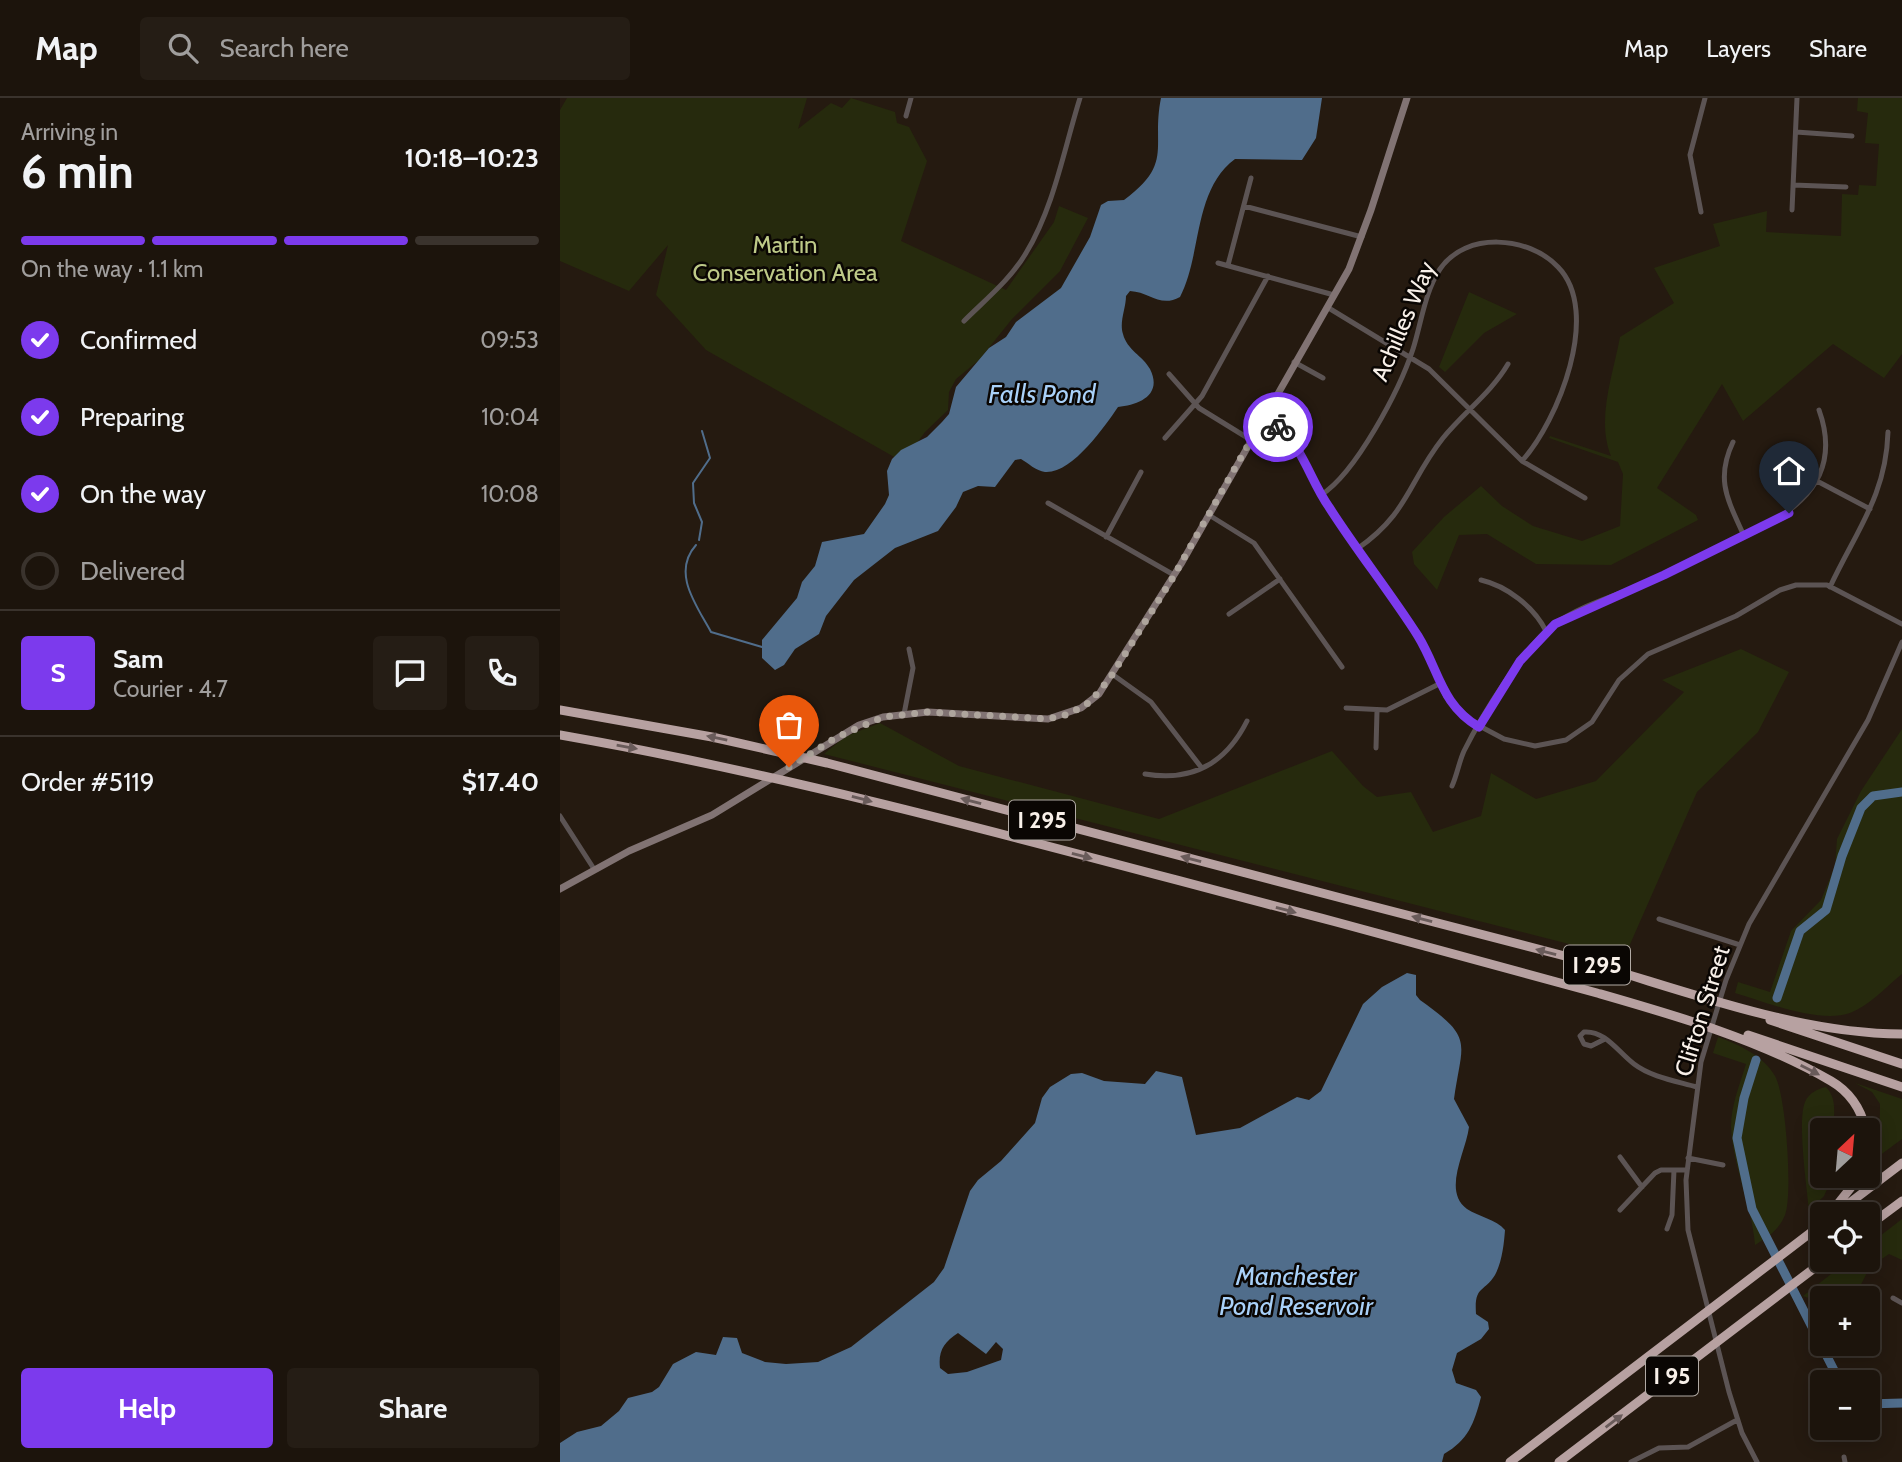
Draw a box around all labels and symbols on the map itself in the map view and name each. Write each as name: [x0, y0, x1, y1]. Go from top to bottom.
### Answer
park label: Martin Conservation Area: [693, 230, 878, 287]
street label: Achilles Way: [1365, 257, 1441, 385]
water label: Falls Pond: [988, 378, 1097, 410]
courier: [1243, 392, 1313, 462]
pin: [1759, 441, 1819, 513]
pin: [759, 695, 819, 767]
one-way arrow: [706, 732, 728, 743]
one-way arrow: [616, 742, 638, 753]
one-way arrow: [852, 794, 873, 804]
one-way arrow: [959, 795, 981, 806]
road number: I 295: [1009, 800, 1075, 840]
one-way arrow: [1071, 851, 1093, 862]
one-way arrow: [1180, 853, 1201, 863]
one-way arrow: [1276, 905, 1297, 915]
one-way arrow: [1411, 913, 1433, 924]
street label: Clifton Street: [1668, 942, 1736, 1080]
one-way arrow: [1535, 946, 1556, 956]
road number: I 295: [1564, 946, 1630, 985]
one-way arrow: [1800, 1065, 1820, 1076]
north arrow: [1810, 1118, 1880, 1188]
water label: Manchester Pond Reservoir: [1219, 1260, 1374, 1322]
road number: I 95: [1646, 1357, 1698, 1396]
one-way arrow: [1604, 1413, 1622, 1428]

